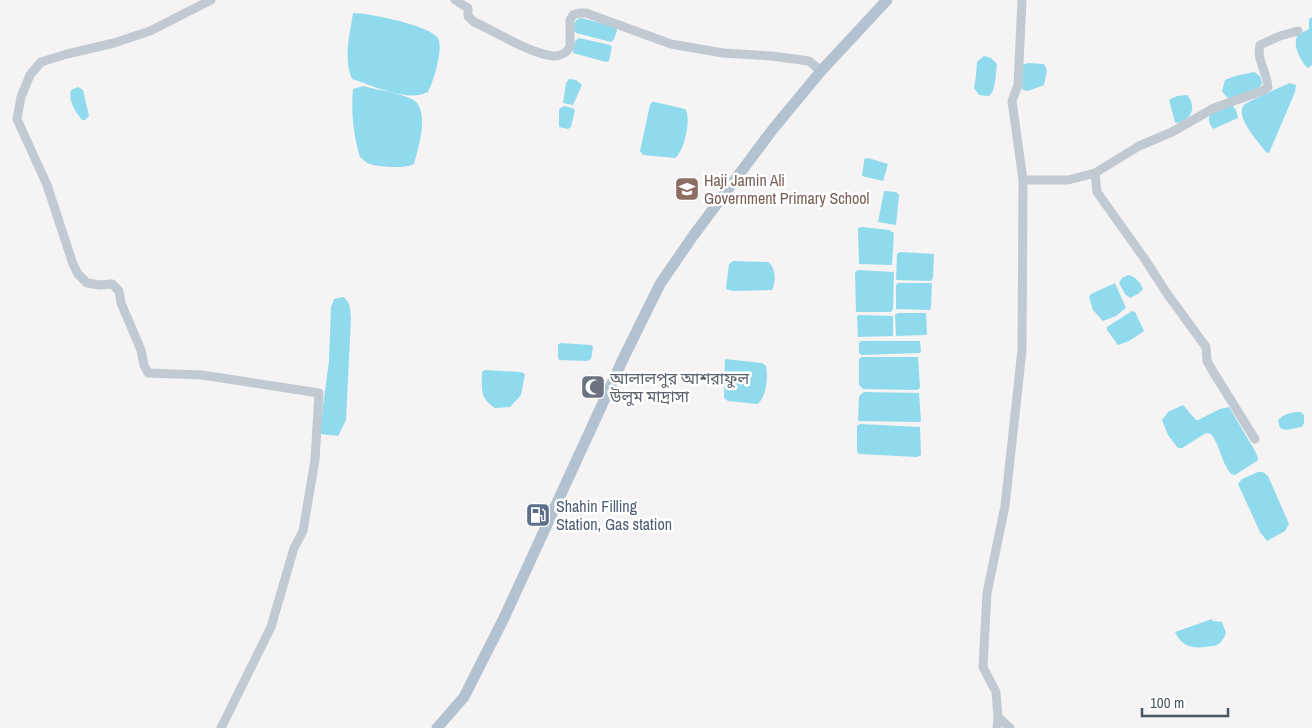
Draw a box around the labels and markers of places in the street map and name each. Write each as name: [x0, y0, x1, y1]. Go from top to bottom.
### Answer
place label: Haji Jamin Ali Government Primary School: [704, 169, 870, 209]
school or university icon: Haji Jamin Ali Government Primary School: [674, 176, 700, 202]
place label: আলালপুর আশরাফুল উলুম মাদ্রাসা: [609, 367, 749, 407]
mosque icon: আলালপুর আশরাফুল উলুম মাদ্রাসা: [580, 374, 606, 400]
place label: Shahin Filling Station, Gas station: [556, 495, 672, 535]
fuel station icon: Shahin Filling Station, Gas station: [525, 502, 551, 528]

